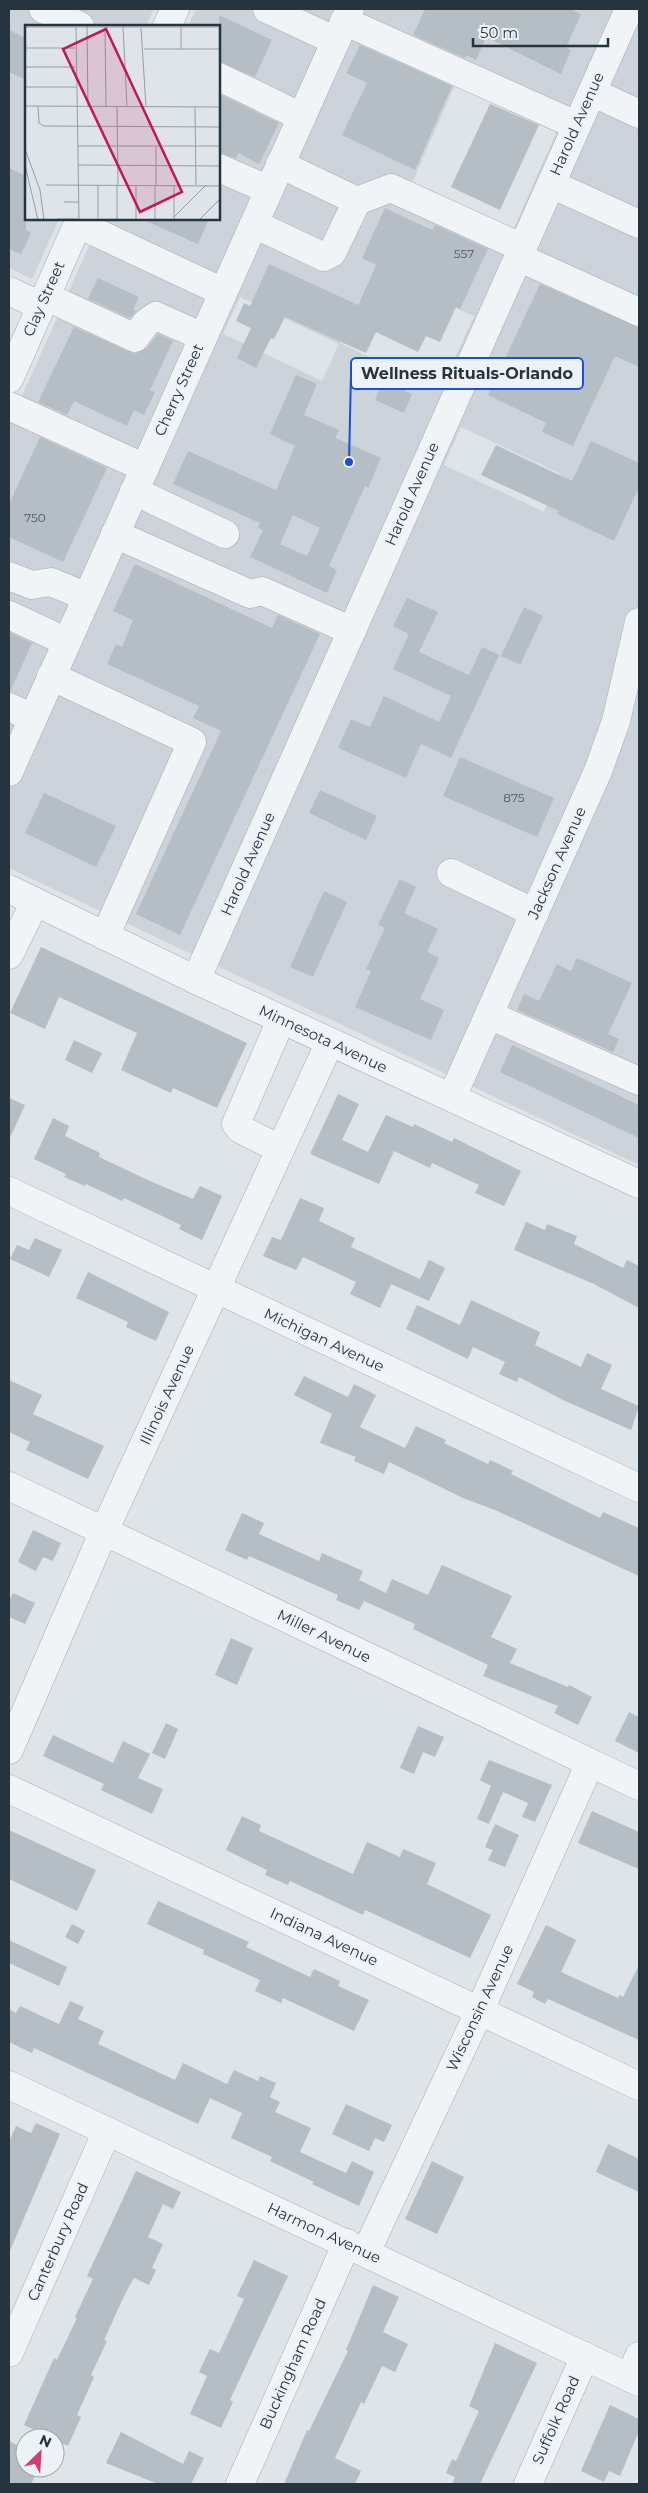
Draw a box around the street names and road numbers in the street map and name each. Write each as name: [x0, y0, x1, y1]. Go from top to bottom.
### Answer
street label: Harold Avenue: [545, 69, 608, 178]
street label: Clay Street: [18, 258, 69, 339]
street label: Cherry Street: [150, 341, 207, 439]
street label: Harold Avenue: [380, 439, 443, 548]
street label: Jackson Avenue: [523, 804, 590, 923]
street label: Harold Avenue: [216, 809, 279, 918]
street label: Minnesota Avenue: [256, 1000, 390, 1077]
street label: Michigan Avenue: [261, 1303, 387, 1376]
street label: Illinois Avenue: [135, 1342, 198, 1448]
street label: Miller Avenue: [274, 1605, 374, 1666]
street label: Indiana Avenue: [267, 1903, 381, 1970]
street label: Wisconsin Avenue: [442, 1941, 517, 2074]
street label: Canterbury Road: [23, 2180, 92, 2304]
street label: Harmon Avenue: [264, 2198, 384, 2267]
street label: Buckingham Road: [255, 2295, 330, 2432]
street label: Suffolk Road: [528, 2373, 584, 2467]

